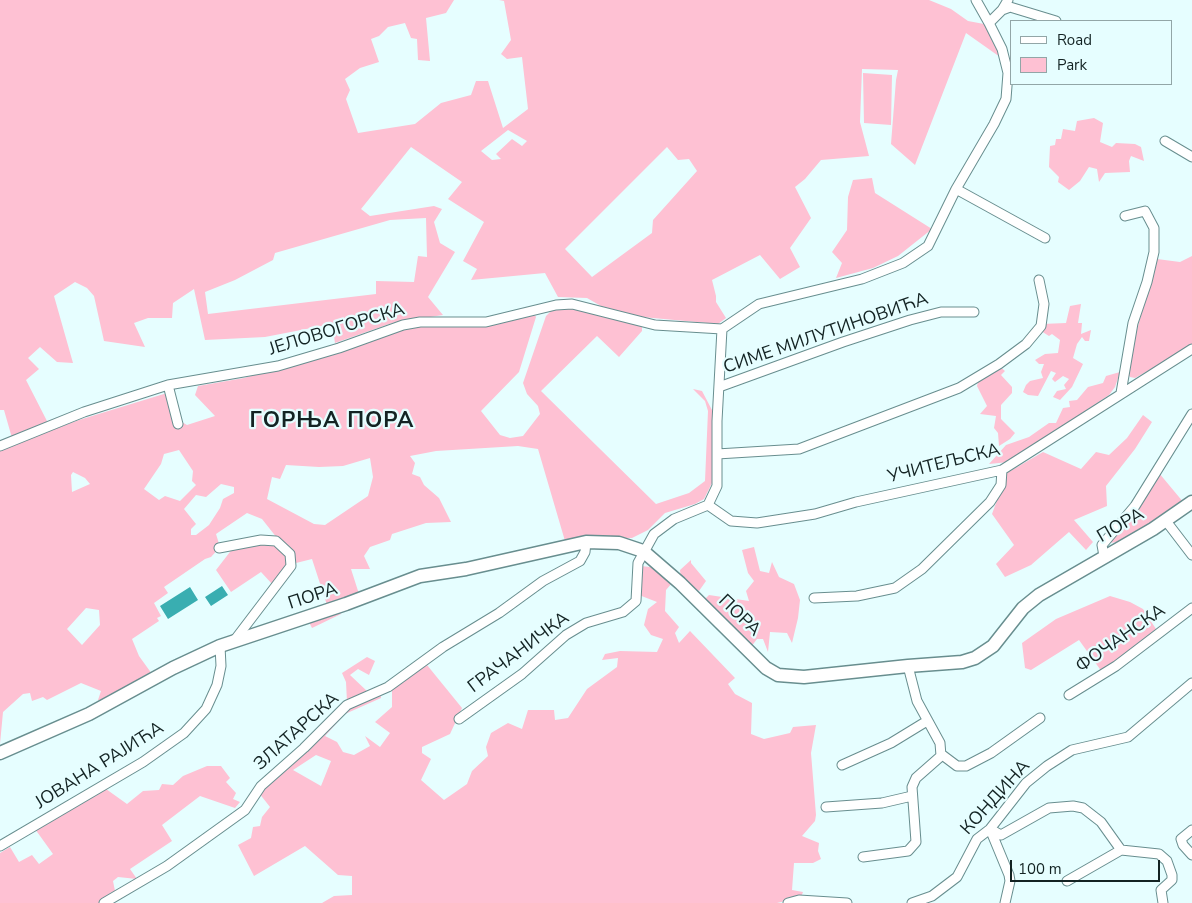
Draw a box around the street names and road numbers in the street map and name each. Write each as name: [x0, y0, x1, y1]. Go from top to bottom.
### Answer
street label: СИМЕ МИЛУТИНОВИЋА: [721, 289, 931, 379]
street label: ЈЕЛОВОГОРСКА: [267, 299, 407, 361]
street label: УЧИТЕЉСКА: [886, 440, 1002, 488]
street label: ПОРА: [1094, 504, 1148, 548]
street label: ПОРА: [286, 579, 340, 615]
street label: ПОРА: [713, 591, 765, 641]
street label: ФОЧАНСКА: [1072, 600, 1170, 678]
street label: ГРАЧАНИЧКА: [464, 608, 574, 698]
street label: ЗЛАТАРСКА: [250, 688, 344, 776]
street label: ЈОВАНА РАЈИЋА: [32, 718, 168, 814]
street label: КОНДИНА: [957, 756, 1035, 840]

